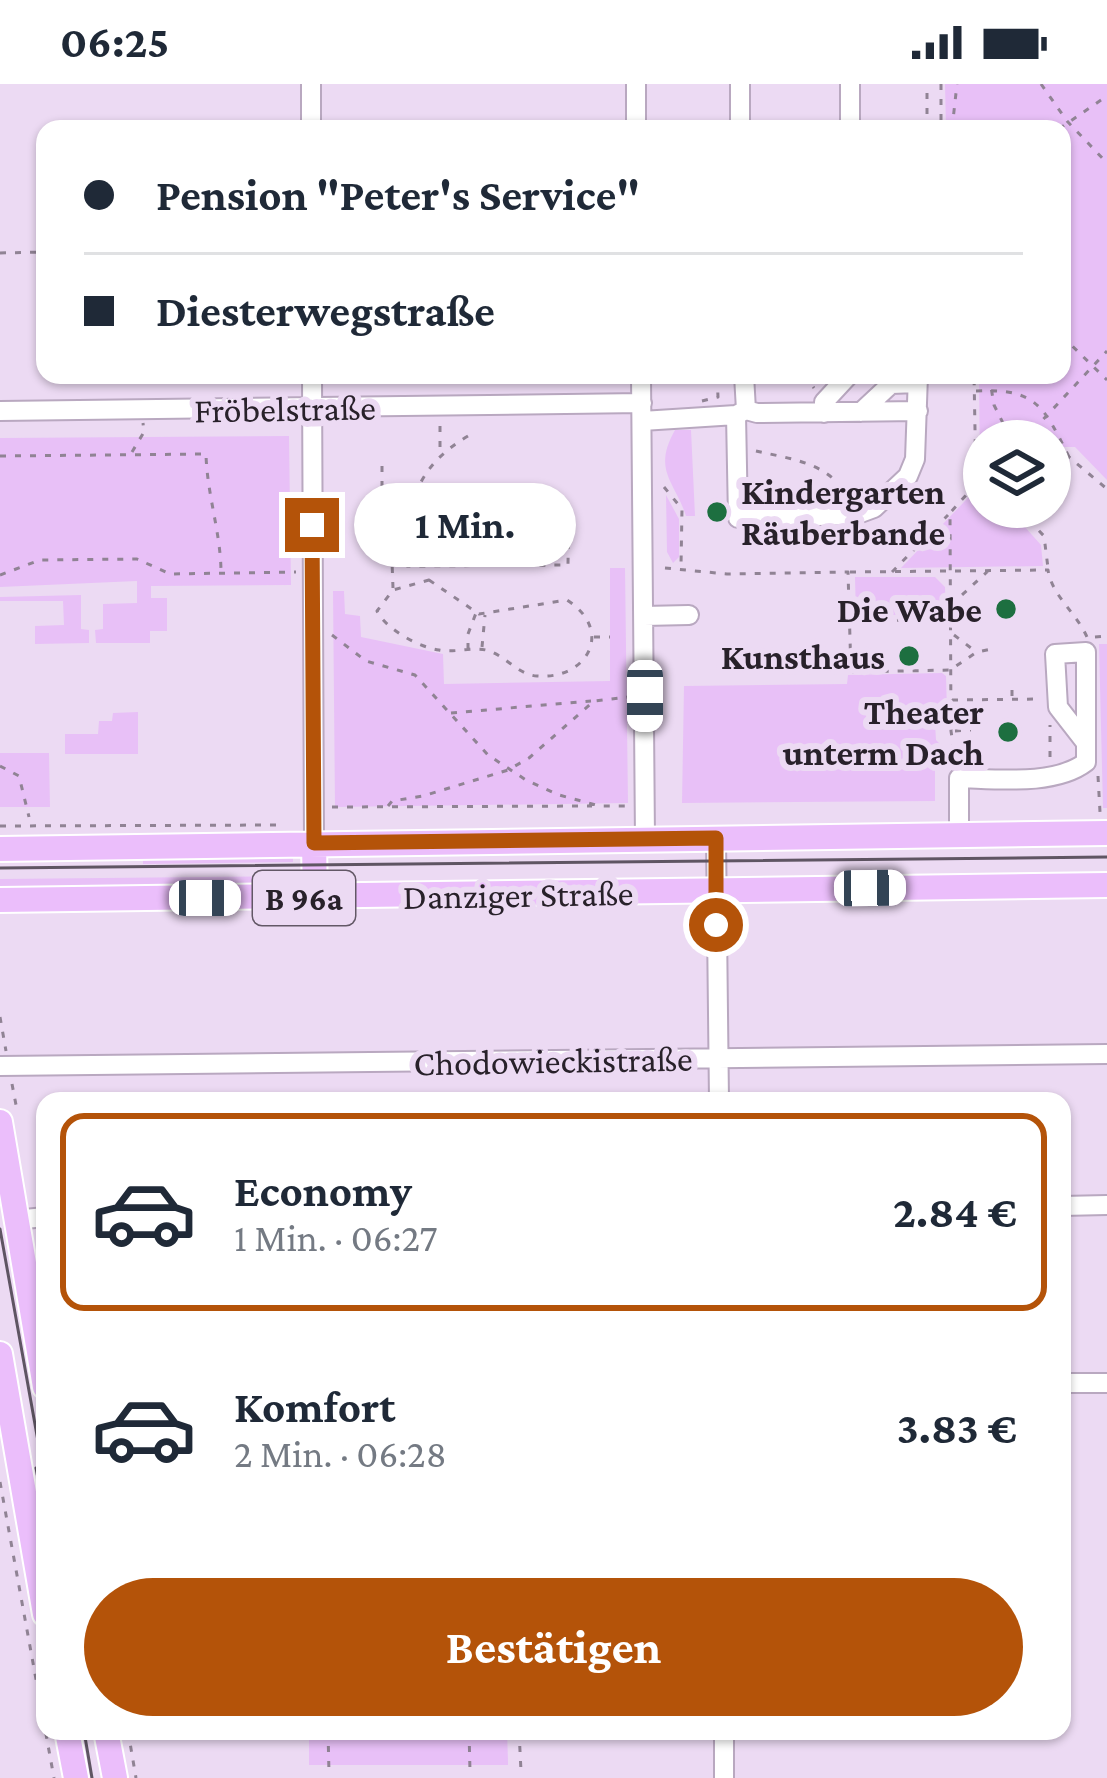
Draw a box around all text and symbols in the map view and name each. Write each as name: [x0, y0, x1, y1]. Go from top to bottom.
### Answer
text: 06:25: [60, 17, 169, 67]
text: Pension "Peter's Service": [156, 170, 640, 220]
text: Diesterwegstraße: [156, 286, 495, 336]
street label: Fröbelstraße: [194, 387, 376, 431]
map controls: [963, 420, 1071, 528]
button: layers: [963, 420, 1071, 528]
place label: Kindergarten Räuberbande: [741, 472, 946, 553]
callout: 1 Min.: [354, 483, 576, 567]
route end: [285, 498, 339, 552]
marker: Kindergarten Räuberbande: [704, 499, 730, 525]
text: 1 Min.: [415, 503, 515, 546]
place label: Die Wabe: [837, 590, 982, 630]
marker: Die Wabe: [993, 596, 1019, 622]
place label: Kunsthaus: [721, 637, 885, 677]
marker: Kunsthaus: [896, 643, 922, 669]
car: [627, 660, 663, 732]
place label: Theater unterm Dach: [783, 692, 984, 773]
marker: Theater unterm Dach: [995, 719, 1021, 745]
car: [834, 869, 906, 907]
road number: B 96a: [253, 871, 355, 925]
street label: Danziger Straße: [402, 873, 634, 917]
car: [169, 880, 241, 916]
route start: [689, 898, 743, 952]
street label: Chodowieckistraße: [413, 1039, 693, 1083]
icon: car: [90, 1158, 198, 1266]
text: Economy: [234, 1166, 412, 1216]
text: 2.84 €: [893, 1187, 1017, 1237]
text: 1 Min. · 06:27: [234, 1216, 437, 1259]
icon: car: [90, 1374, 198, 1482]
text: Komfort: [234, 1382, 395, 1432]
text: 3.83 €: [897, 1403, 1017, 1453]
text: 2 Min. · 06:28: [234, 1432, 447, 1475]
button: Bestätigen: [84, 1578, 1023, 1716]

